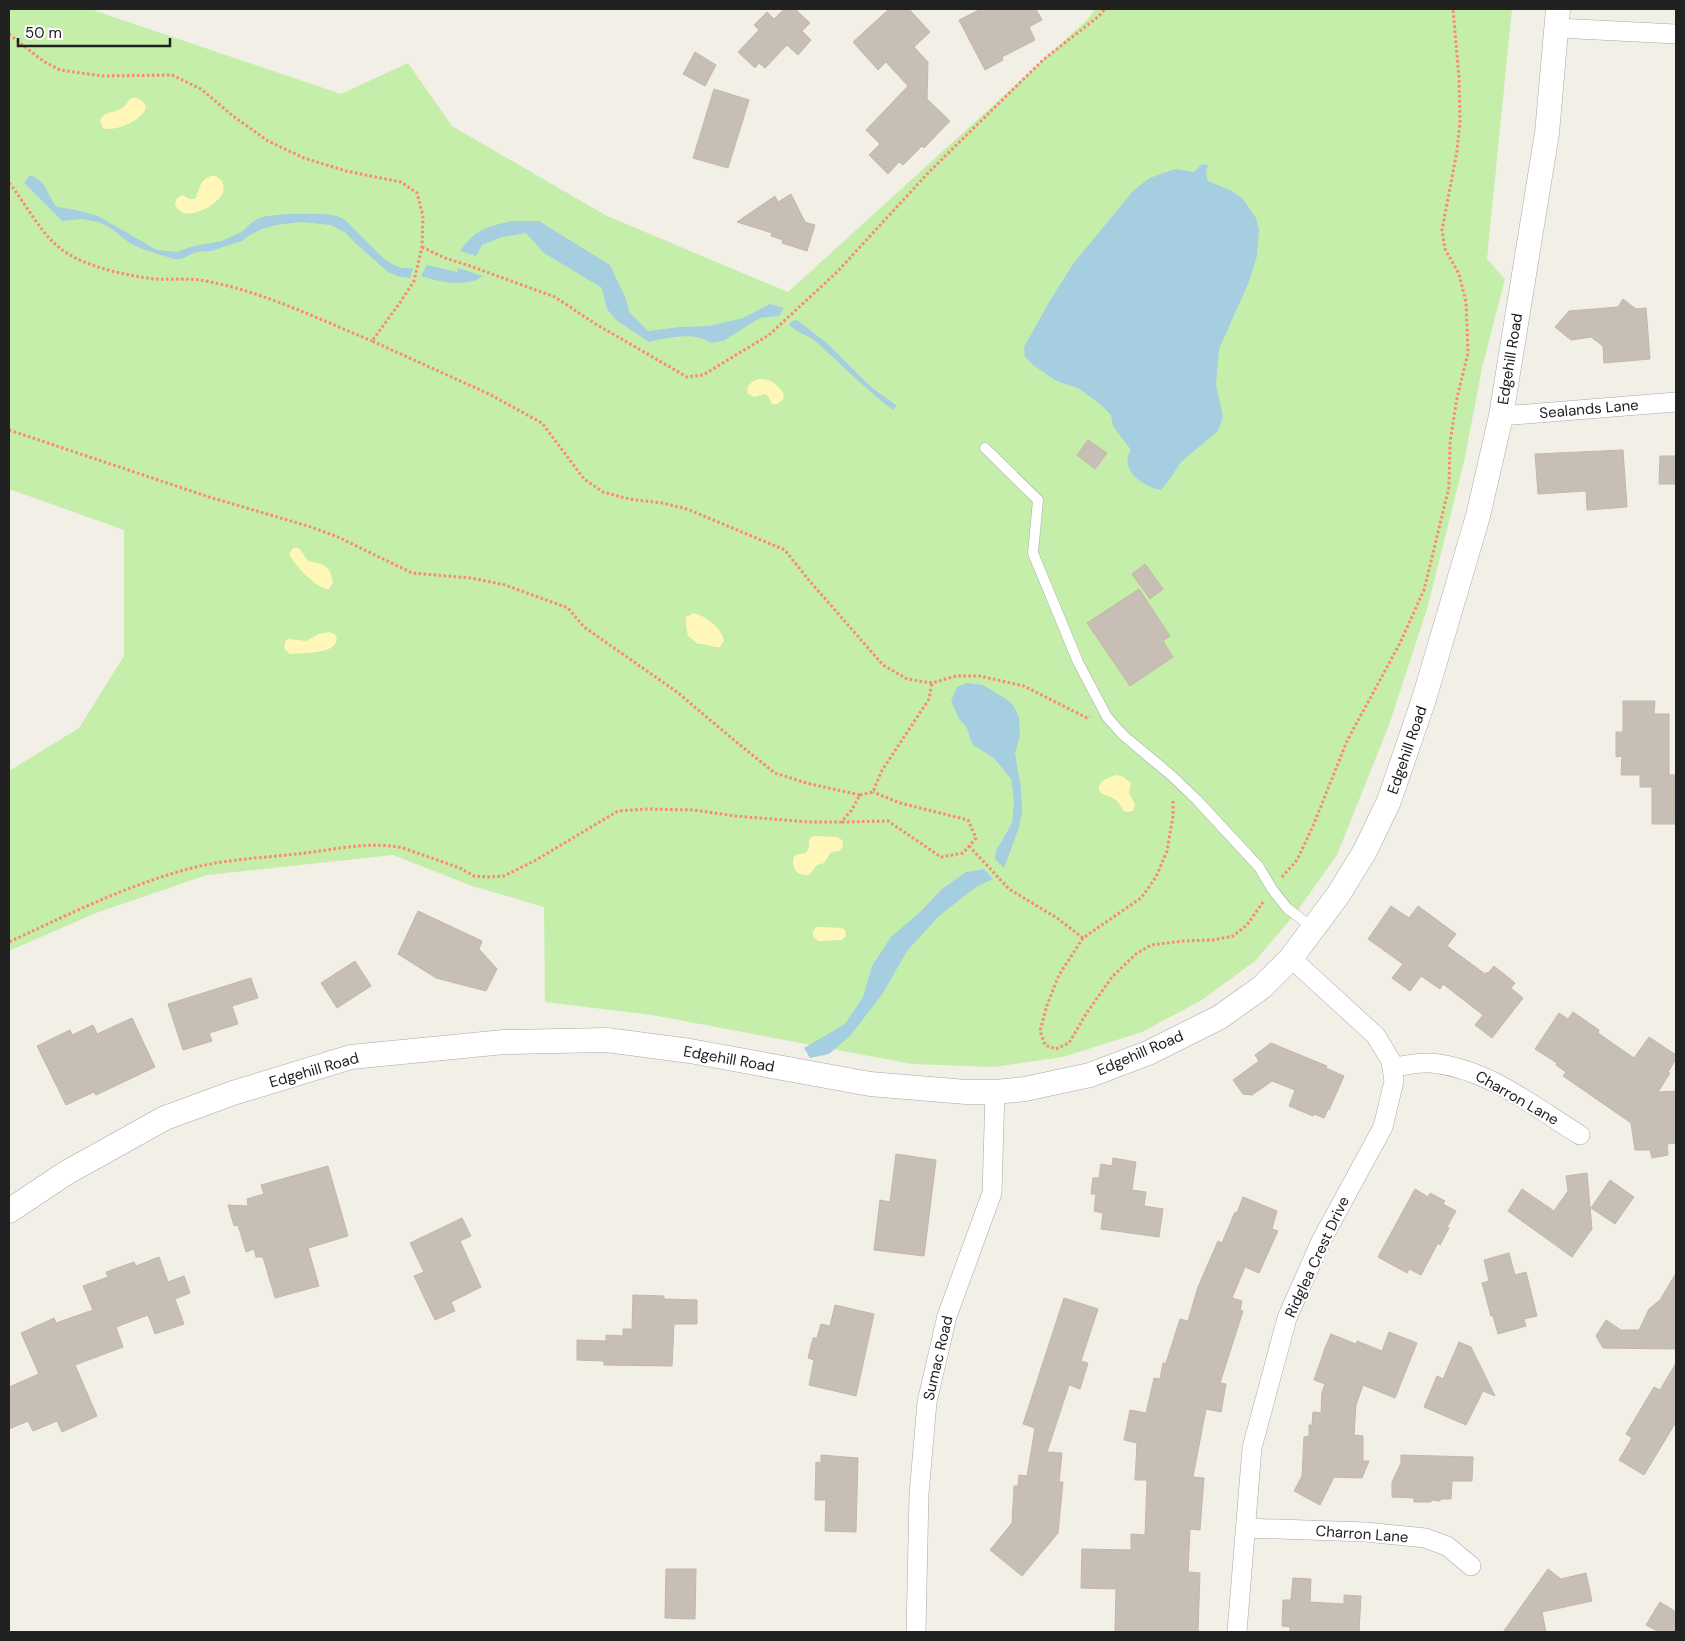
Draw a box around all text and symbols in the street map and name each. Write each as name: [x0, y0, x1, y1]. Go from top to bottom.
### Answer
scale bar: [18, 15, 170, 47]
text: 50 m: [25, 23, 62, 43]
street label: Edgehill Road: [1493, 312, 1527, 406]
street label: Sealands Lane: [1539, 395, 1639, 423]
street label: Edgehill Road: [1383, 703, 1431, 797]
street label: Edgehill Road: [1094, 1026, 1186, 1080]
street label: Edgehill Road: [682, 1041, 776, 1077]
street label: Edgehill Road: [267, 1048, 361, 1092]
street label: Charron Lane: [1472, 1066, 1562, 1130]
street label: Ridglea Crest Drive: [1280, 1193, 1354, 1321]
street label: Sumac Road: [919, 1314, 957, 1402]
street label: Charron Lane: [1315, 1521, 1409, 1547]

